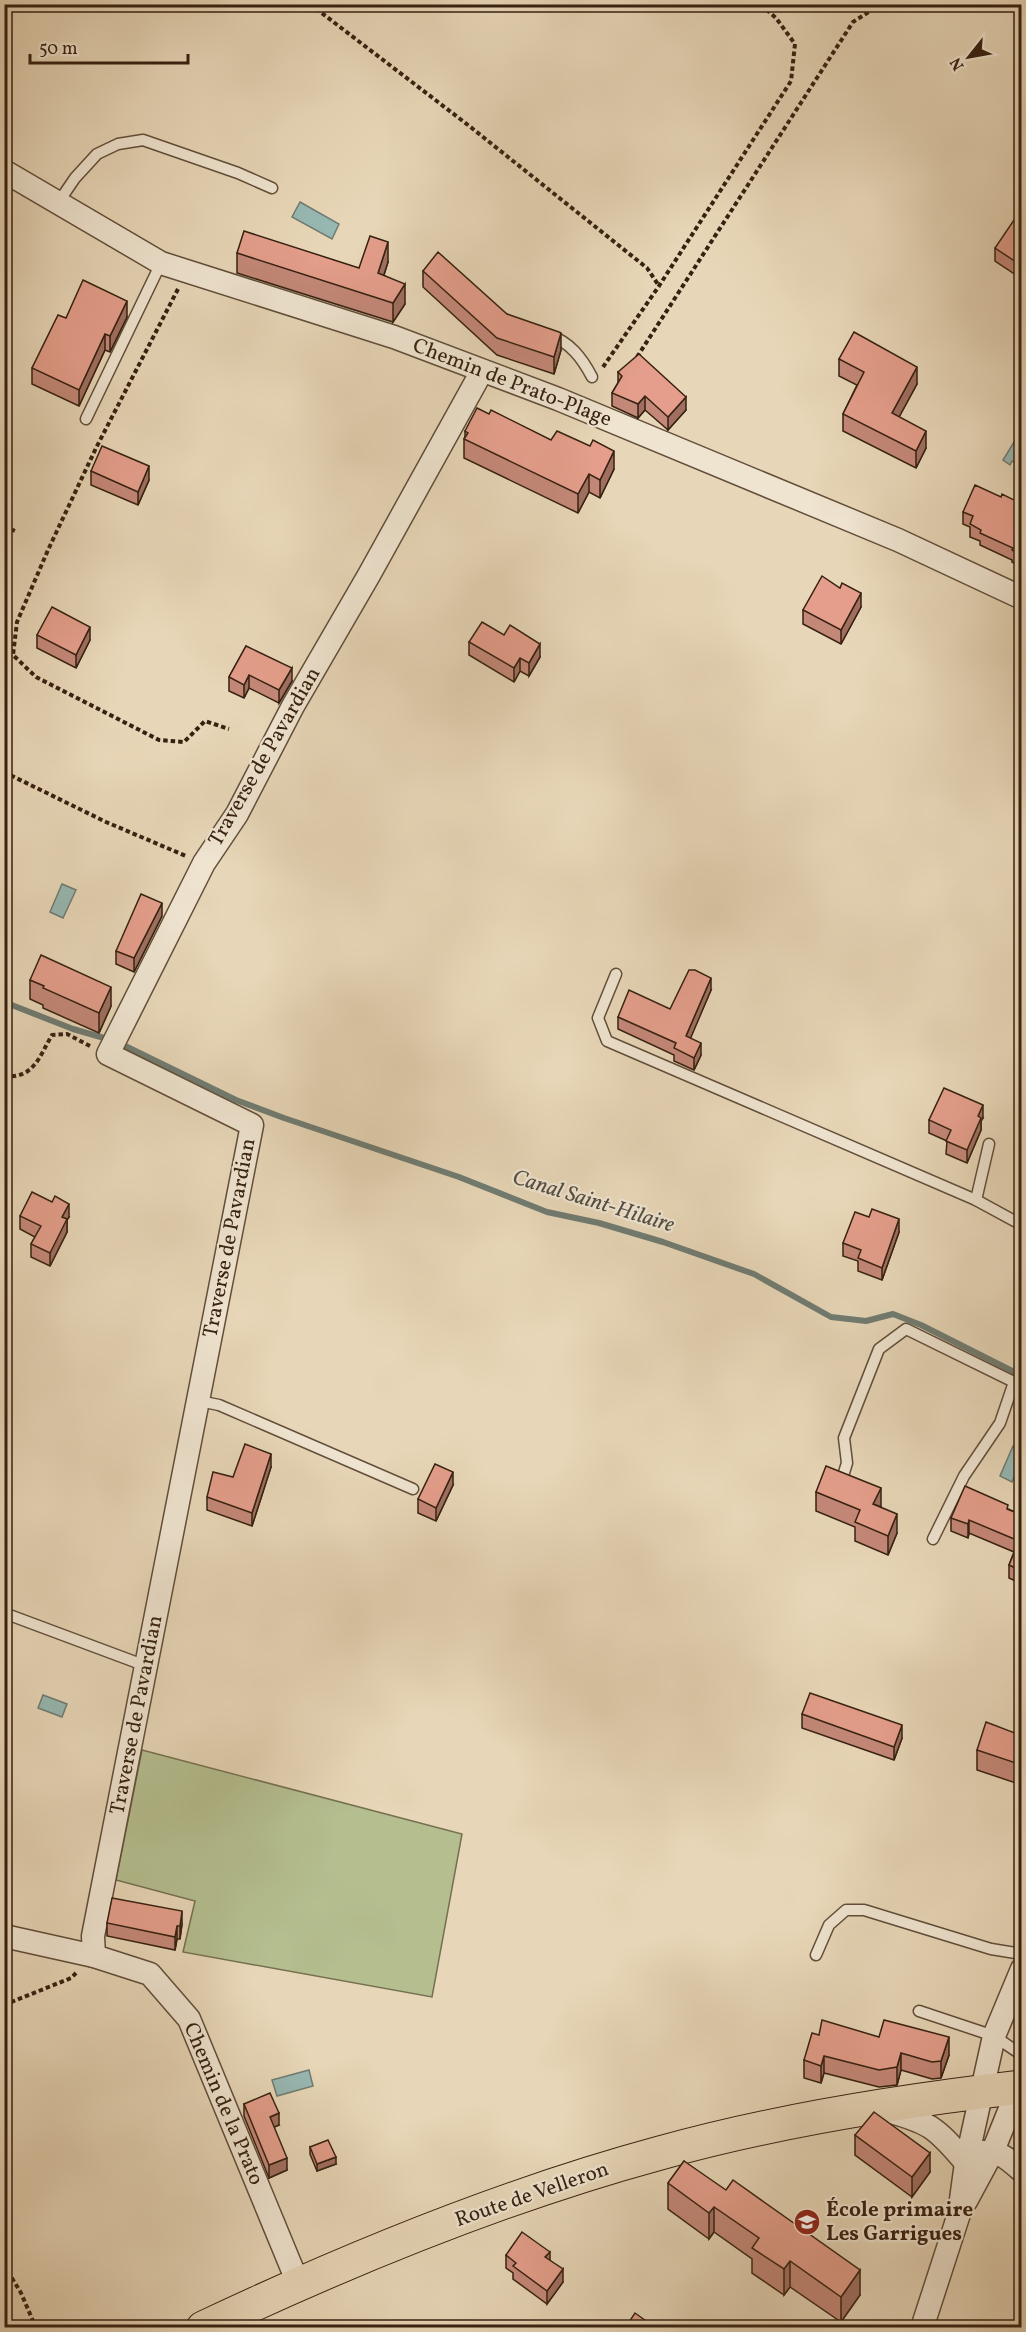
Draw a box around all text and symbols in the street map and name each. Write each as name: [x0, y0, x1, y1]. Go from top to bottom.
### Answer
scale bar: [30, 27, 188, 65]
north arrow: [939, 27, 999, 87]
text: 50 m: [39, 37, 78, 62]
text: N: [945, 53, 970, 74]
street label: Chemin de Prato-Plage: [408, 332, 616, 434]
street label: Traverse de Pavardian: [202, 662, 328, 852]
street label: Traverse de Pavardian: [196, 1136, 264, 1340]
water label: Canal Saint-Hilaire: [508, 1163, 678, 1241]
street label: Traverse de Pavardian: [103, 1613, 171, 1817]
street label: Chemin de la Prato: [176, 2018, 270, 2190]
street label: Route de Velleron: [451, 2155, 613, 2235]
place label: École primaire Les Garrigues: [826, 2196, 973, 2249]
school or university icon: École primaire Les Garrigues: [792, 2207, 822, 2237]

